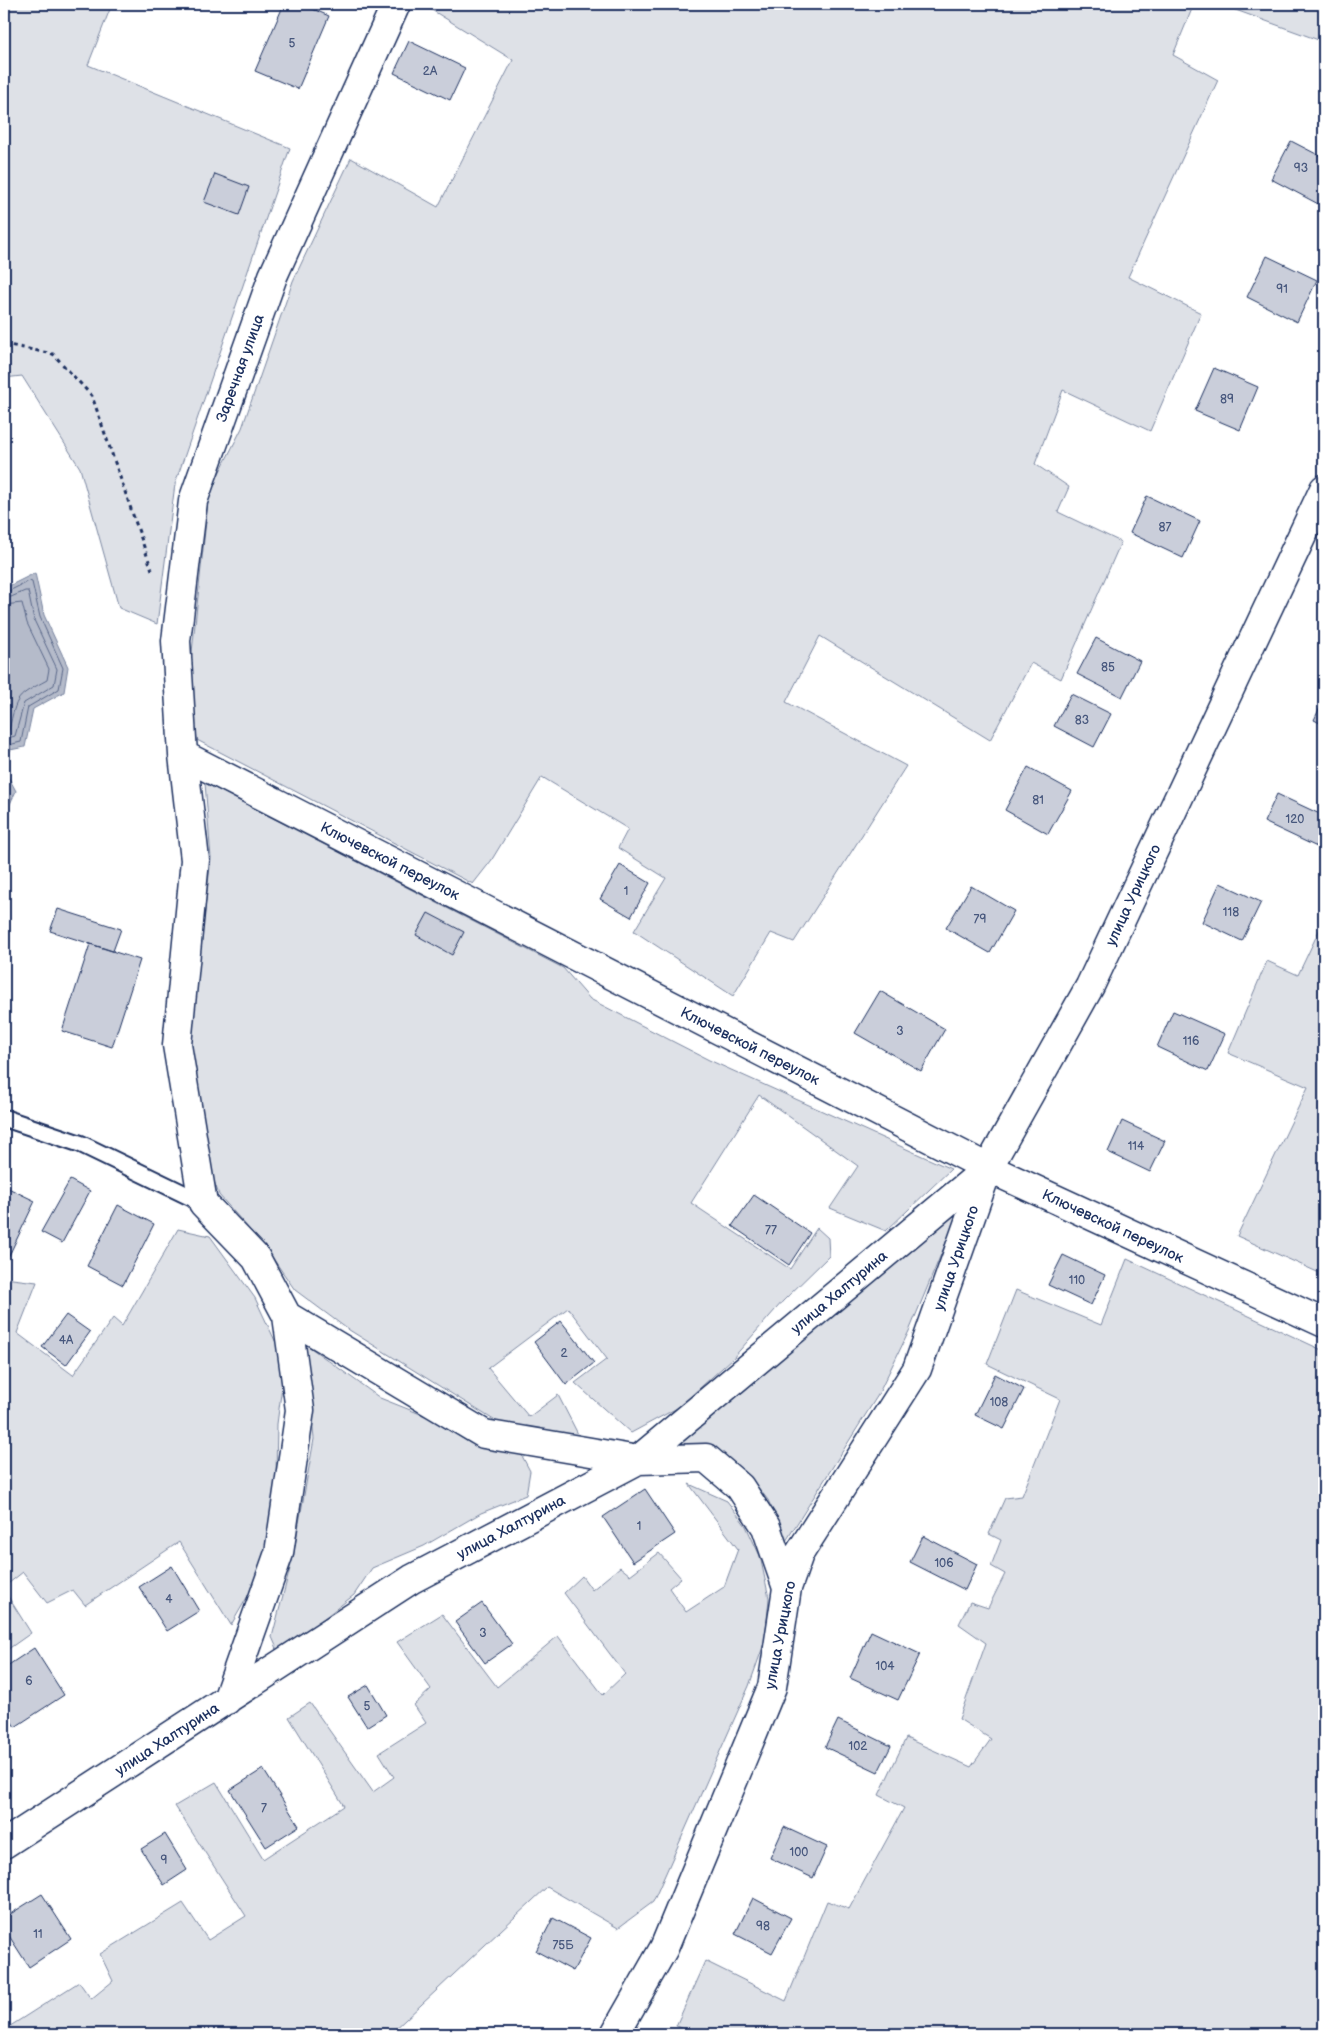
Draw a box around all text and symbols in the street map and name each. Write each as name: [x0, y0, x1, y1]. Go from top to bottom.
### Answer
house number: 5: [289, 36, 296, 51]
house number: 2А: [423, 64, 438, 79]
house number: 93: [1294, 161, 1308, 176]
house number: 91: [1276, 282, 1288, 297]
street label: Заречная улица: [212, 311, 269, 425]
house number: 89: [1220, 392, 1234, 407]
house number: 87: [1159, 520, 1172, 535]
house number: 85: [1101, 660, 1115, 675]
house number: 83: [1075, 713, 1089, 728]
house number: 81: [1032, 793, 1044, 808]
house number: 120: [1286, 812, 1304, 827]
street label: Ключевской переулок: [317, 818, 463, 905]
street label: улица Урицкого: [1102, 841, 1165, 949]
house number: 1: [624, 884, 628, 899]
house number: 118: [1223, 905, 1239, 920]
house number: 79: [974, 912, 986, 927]
street label: Ключевской переулок: [677, 1003, 823, 1090]
house number: 3: [896, 1024, 904, 1039]
house number: 116: [1183, 1034, 1199, 1049]
house number: 114: [1128, 1139, 1145, 1154]
street label: Ключевской переулок: [1039, 1185, 1187, 1268]
street label: улица Урицкого: [930, 1203, 983, 1313]
house number: 77: [765, 1223, 777, 1238]
street label: улица Халтурина: [787, 1246, 892, 1338]
house number: 110: [1069, 1273, 1085, 1288]
house number: 4А: [59, 1333, 74, 1348]
house number: 2: [560, 1346, 568, 1361]
house number: 108: [990, 1395, 1008, 1410]
street label: улица Халтурина: [454, 1491, 569, 1564]
house number: 1: [637, 1519, 641, 1534]
house number: 106: [934, 1556, 954, 1571]
street label: улица Урицкого: [761, 1579, 800, 1691]
house number: 4: [165, 1592, 173, 1607]
house number: 3: [479, 1626, 487, 1641]
house number: 104: [875, 1659, 895, 1674]
house number: 6: [25, 1674, 33, 1689]
street label: улица Халтурина: [112, 1699, 223, 1780]
house number: 5: [364, 1699, 371, 1714]
house number: 102: [849, 1739, 867, 1754]
house number: 7: [261, 1801, 267, 1816]
house number: 100: [790, 1845, 808, 1860]
house number: 9: [161, 1853, 168, 1868]
house number: 98: [756, 1919, 770, 1934]
house number: 11: [33, 1927, 43, 1942]
house number: 75Б: [552, 1938, 574, 1953]

